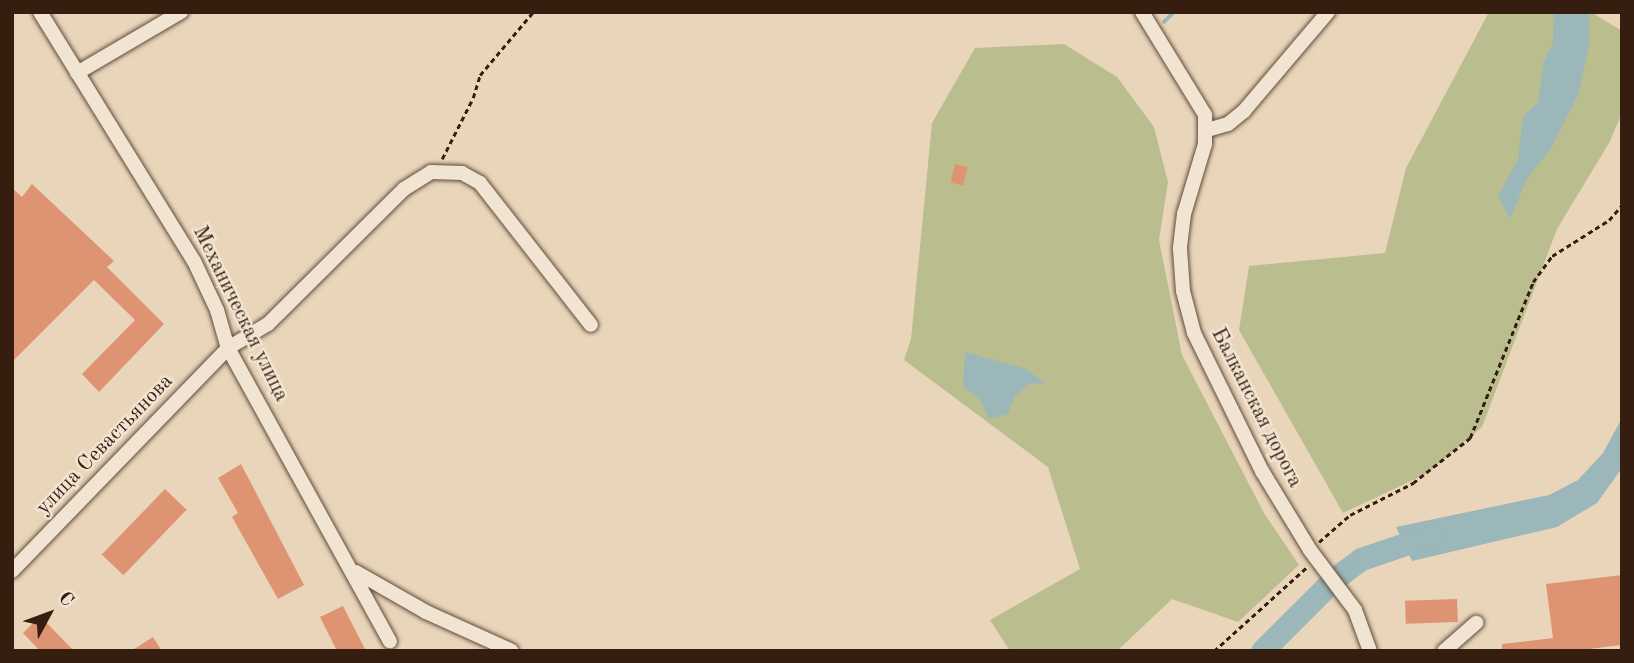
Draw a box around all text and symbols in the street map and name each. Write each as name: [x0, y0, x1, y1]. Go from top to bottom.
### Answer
street label: Механическая улица: [187, 222, 293, 406]
street label: Балканская дорога: [1205, 324, 1307, 492]
street label: улица Севастьянова: [31, 369, 179, 521]
north arrow: [14, 579, 84, 649]
text: С: [54, 589, 77, 611]

